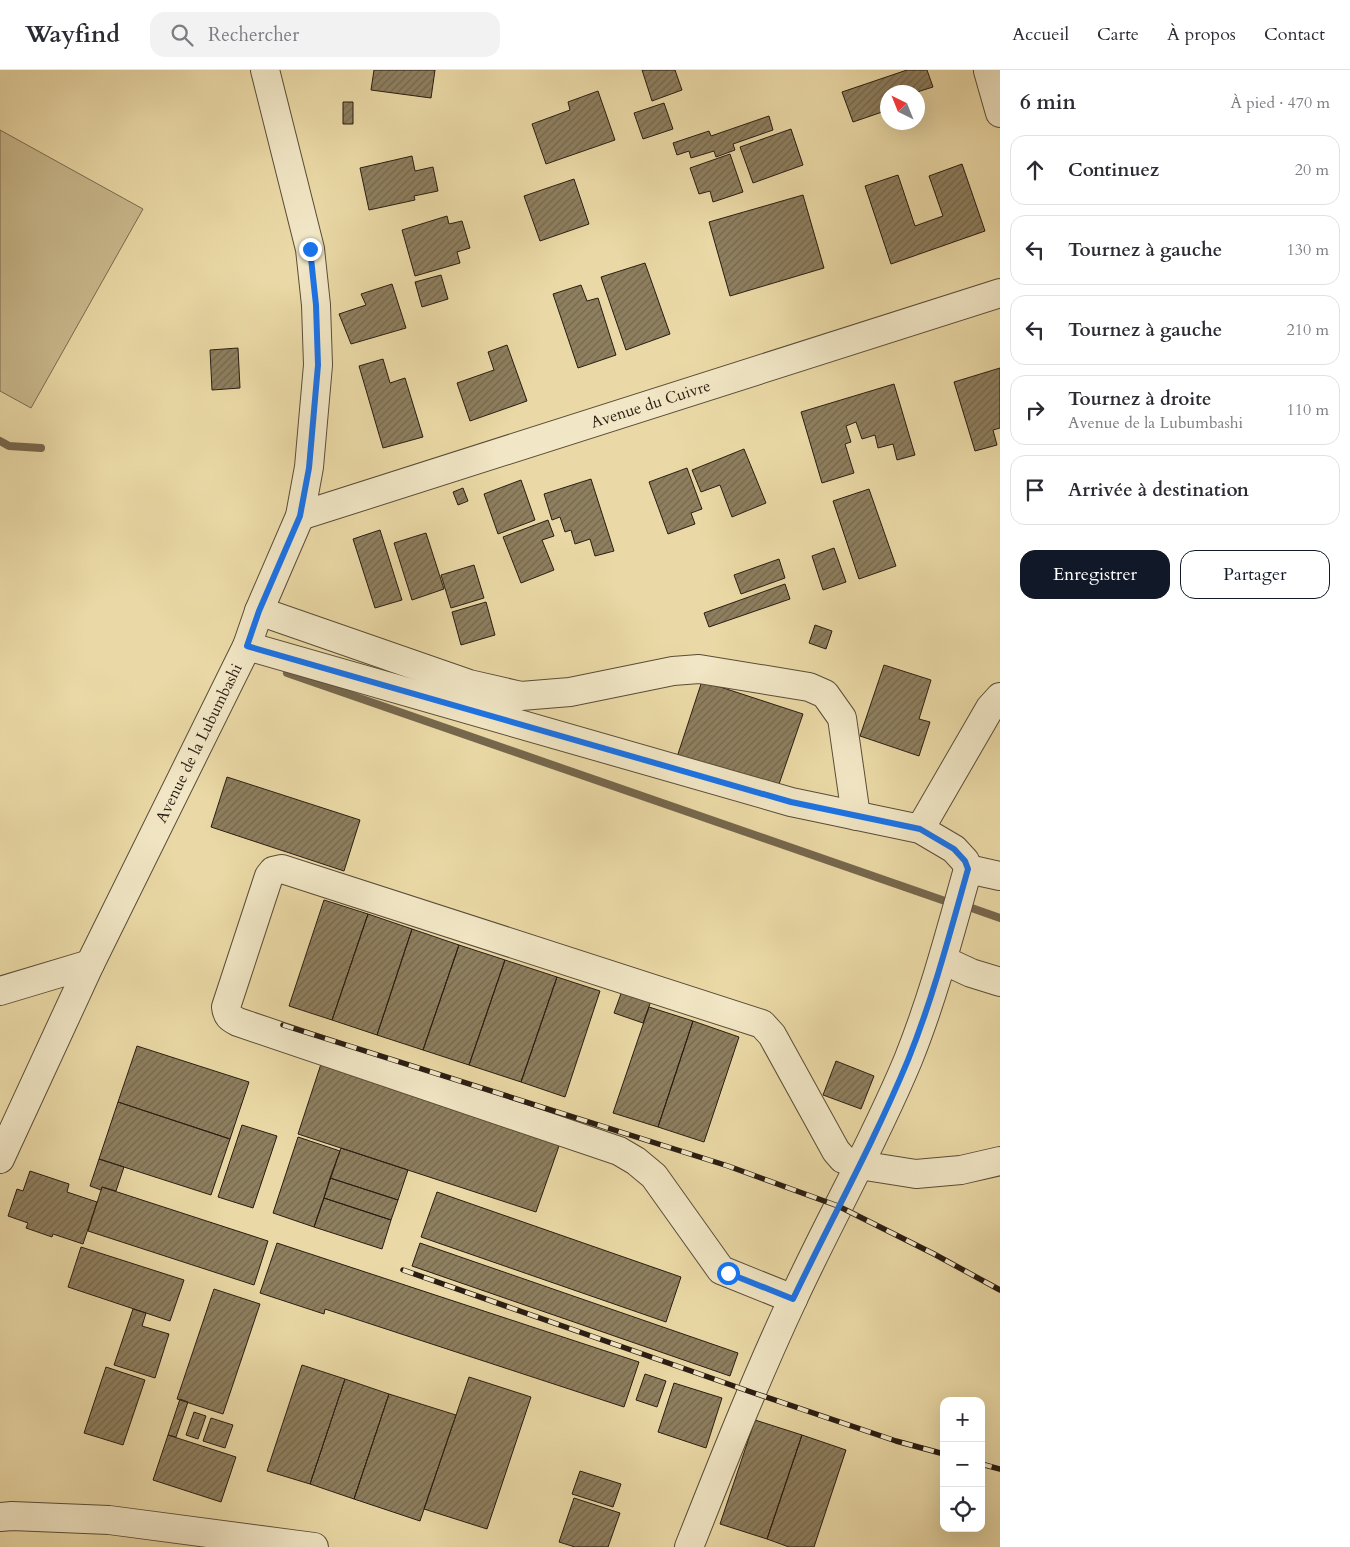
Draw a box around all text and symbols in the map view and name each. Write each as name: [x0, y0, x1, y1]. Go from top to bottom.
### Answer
search box: [150, 12, 500, 57]
text: Wayfind: [25, 18, 120, 51]
icon: search: [168, 21, 196, 49]
text: Rechercher: [208, 22, 299, 48]
text: Accueil: [1012, 22, 1069, 47]
text: Carte: [1097, 22, 1139, 47]
text: À propos: [1167, 22, 1236, 47]
text: Contact: [1264, 22, 1325, 47]
north arrow: [880, 85, 925, 130]
text: 6 min: [1020, 88, 1076, 117]
text: À pied · 470 m: [1230, 92, 1330, 114]
icon: ahead: [1021, 156, 1049, 184]
text: Continuez: [1068, 157, 1159, 183]
text: 20 m: [1295, 159, 1329, 181]
icon: left: [1021, 236, 1049, 264]
text: Tournez à gauche: [1068, 237, 1222, 263]
route end: [299, 238, 322, 261]
text: 130 m: [1287, 239, 1329, 261]
icon: left: [1021, 316, 1049, 344]
text: Tournez à gauche: [1068, 317, 1222, 343]
text: 210 m: [1287, 319, 1329, 341]
street label: Avenue du Cuivre: [588, 375, 713, 434]
text: Tournez à droite: [1068, 386, 1211, 412]
icon: right: [1021, 396, 1049, 424]
text: 110 m: [1287, 399, 1329, 421]
text: Avenue de la Lubumbashi: [1068, 412, 1243, 434]
icon: arrive: [1021, 476, 1049, 504]
text: Arrivée à destination: [1068, 477, 1249, 503]
button: Enregistrer: [1020, 550, 1170, 599]
button: Partager: [1180, 550, 1330, 599]
street label: Avenue de la Lubumbashi: [150, 659, 248, 827]
route start: [717, 1262, 740, 1285]
map controls: [940, 1397, 985, 1532]
button: +: [940, 1397, 985, 1442]
button: −: [940, 1442, 985, 1487]
button: locate: [940, 1487, 985, 1532]

